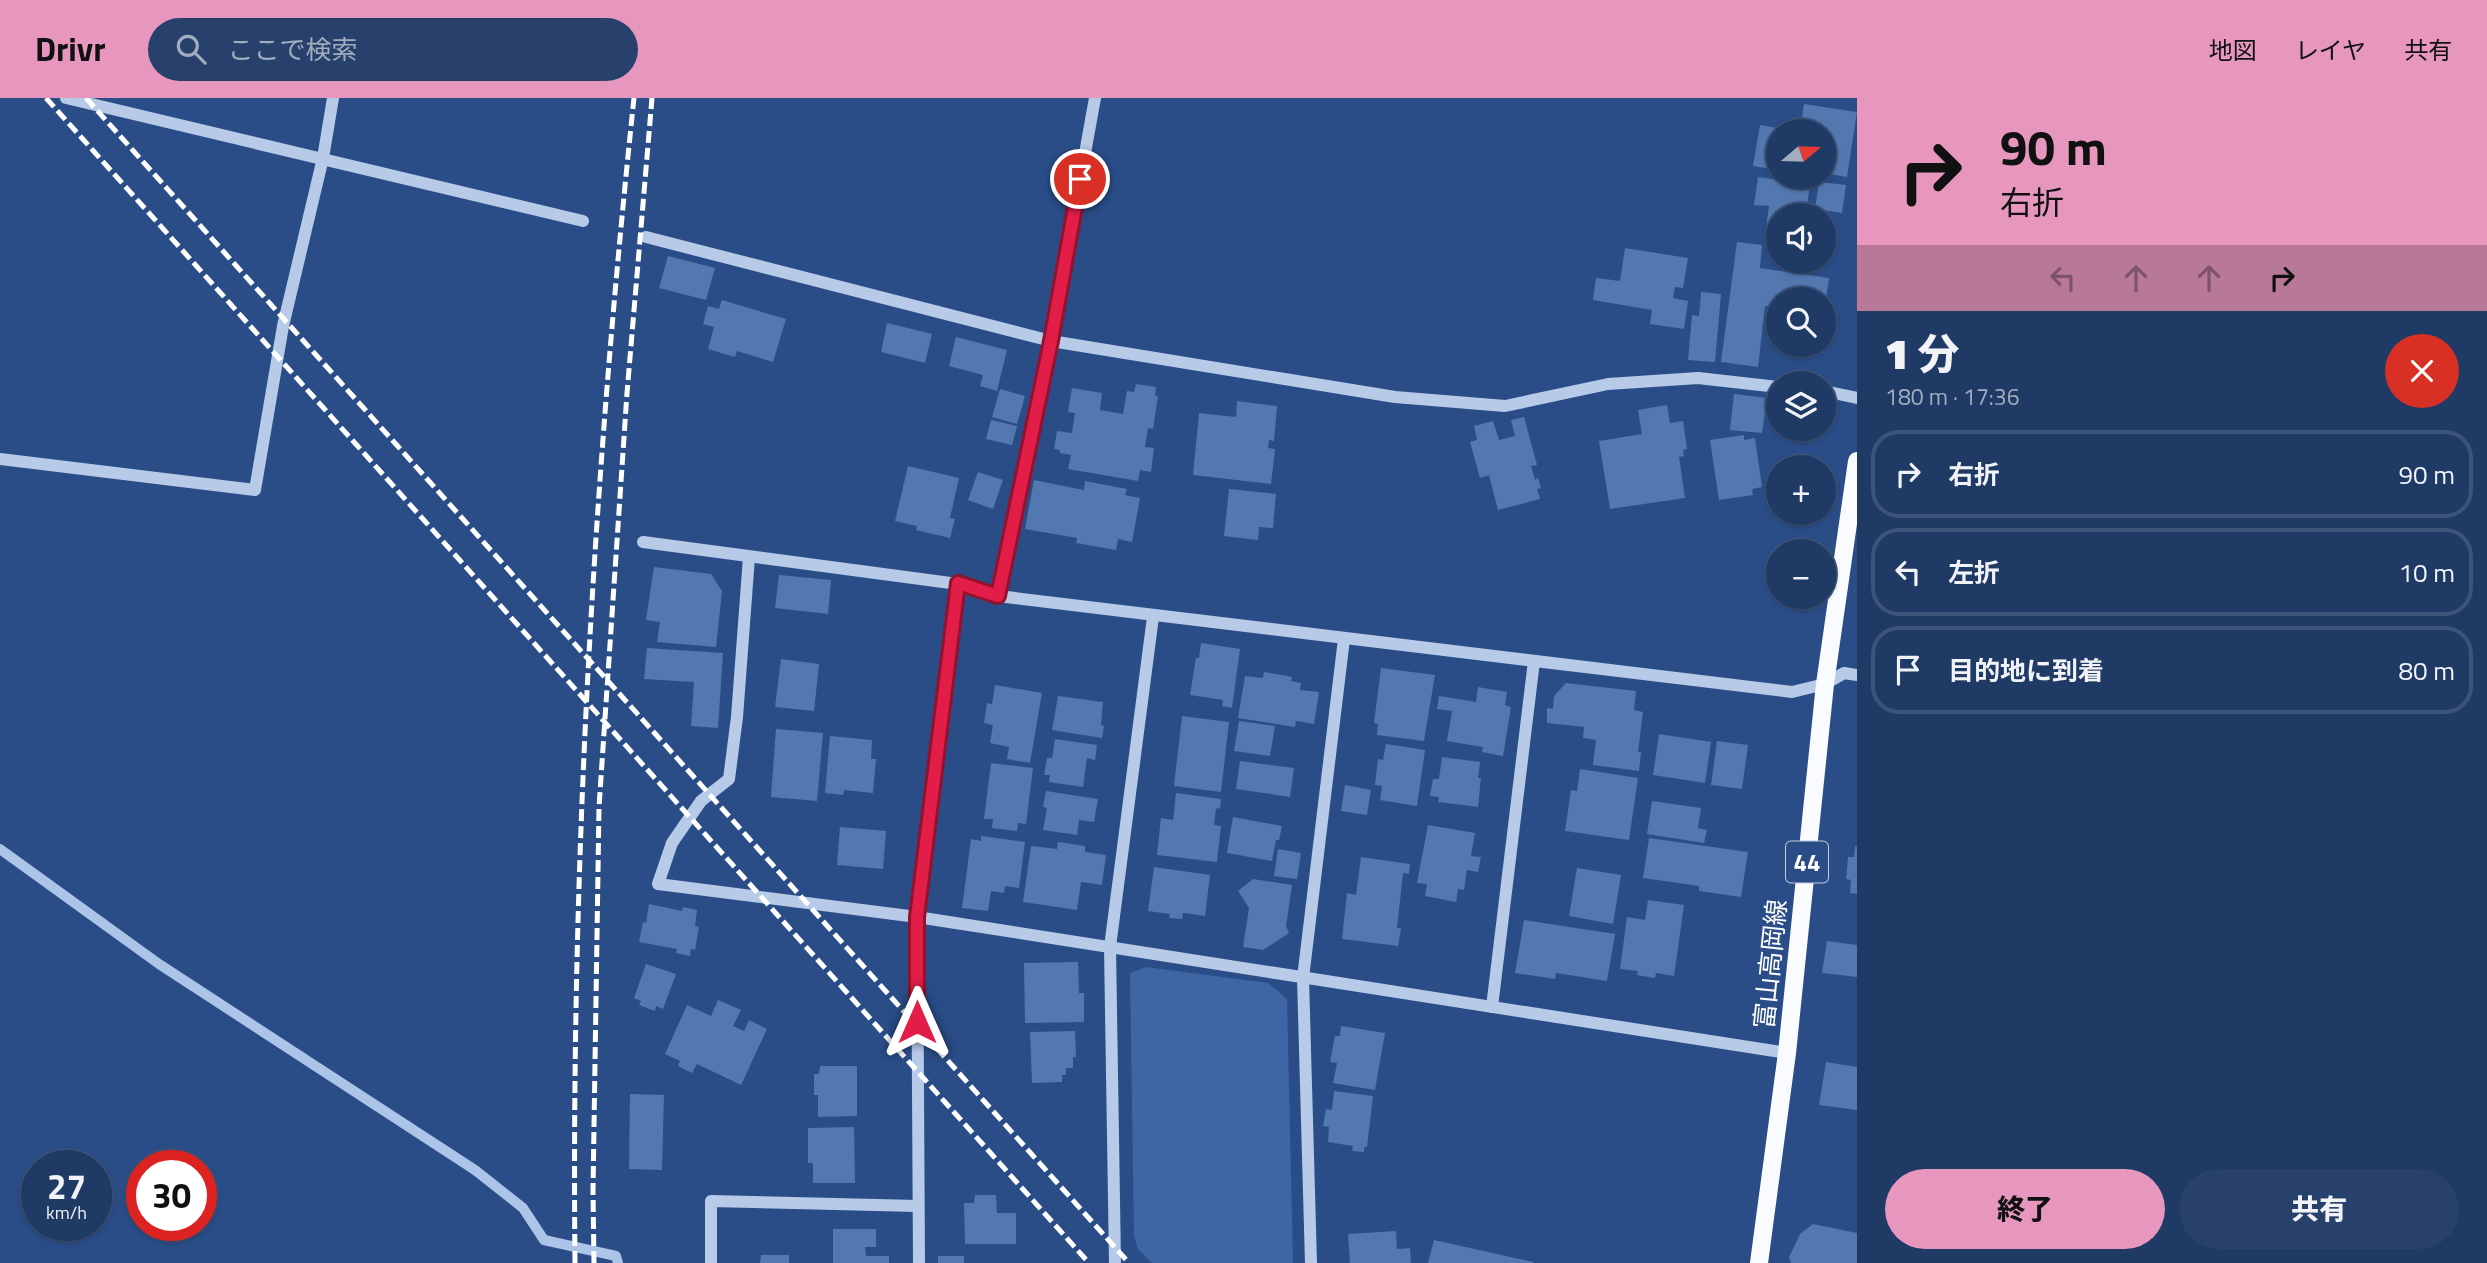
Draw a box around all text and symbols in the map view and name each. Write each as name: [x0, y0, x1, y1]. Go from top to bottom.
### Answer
search box: [148, 18, 638, 81]
text: Drivr: [35, 24, 106, 74]
icon: search: [172, 30, 210, 68]
text: ここで検索: [228, 30, 358, 69]
text: 地図: [2209, 32, 2257, 68]
text: レイヤ: [2295, 32, 2366, 68]
text: 共有: [2404, 32, 2452, 68]
text: 90 m: [2000, 109, 2107, 184]
north arrow: [1766, 119, 1836, 189]
map controls: [1766, 119, 1836, 609]
icon: right: [1885, 126, 1976, 217]
pin: [1050, 149, 1110, 209]
icon: arrive: [1061, 160, 1099, 198]
text: 右折: [2000, 178, 2064, 226]
button: sound: [1766, 203, 1836, 273]
icon: left: [2044, 259, 2082, 297]
icon: ahead: [2117, 259, 2155, 297]
icon: ahead: [2190, 259, 2228, 297]
icon: right: [2263, 259, 2301, 297]
button: search: [1766, 287, 1836, 357]
text: 1 分: [1885, 321, 1959, 385]
button: close: [2385, 334, 2459, 408]
button: layers: [1766, 371, 1836, 441]
text: 180 m · 17:36: [1885, 379, 2020, 414]
button: +: [1766, 455, 1836, 525]
icon: right: [1889, 455, 1927, 493]
text: 右折: [1948, 455, 2000, 494]
text: 90 m: [2398, 455, 2455, 494]
button: −: [1766, 539, 1836, 609]
icon: left: [1889, 553, 1927, 591]
text: 左折: [1948, 553, 2000, 592]
text: 10 m: [2398, 553, 2455, 592]
icon: arrive: [1889, 651, 1927, 689]
text: 目的地に到着: [1948, 651, 2104, 690]
text: 80 m: [2398, 651, 2455, 690]
road number: 44: [1786, 842, 1828, 882]
street label: 富山高岡線: [1744, 897, 1796, 1031]
position arrow: [880, 985, 954, 1059]
speed limit sign: 30: [126, 1150, 217, 1241]
text: 27: [47, 1159, 86, 1213]
button: 終了: [1885, 1169, 2165, 1249]
button: 共有: [2179, 1169, 2459, 1249]
text: km/h: [46, 1199, 87, 1226]

